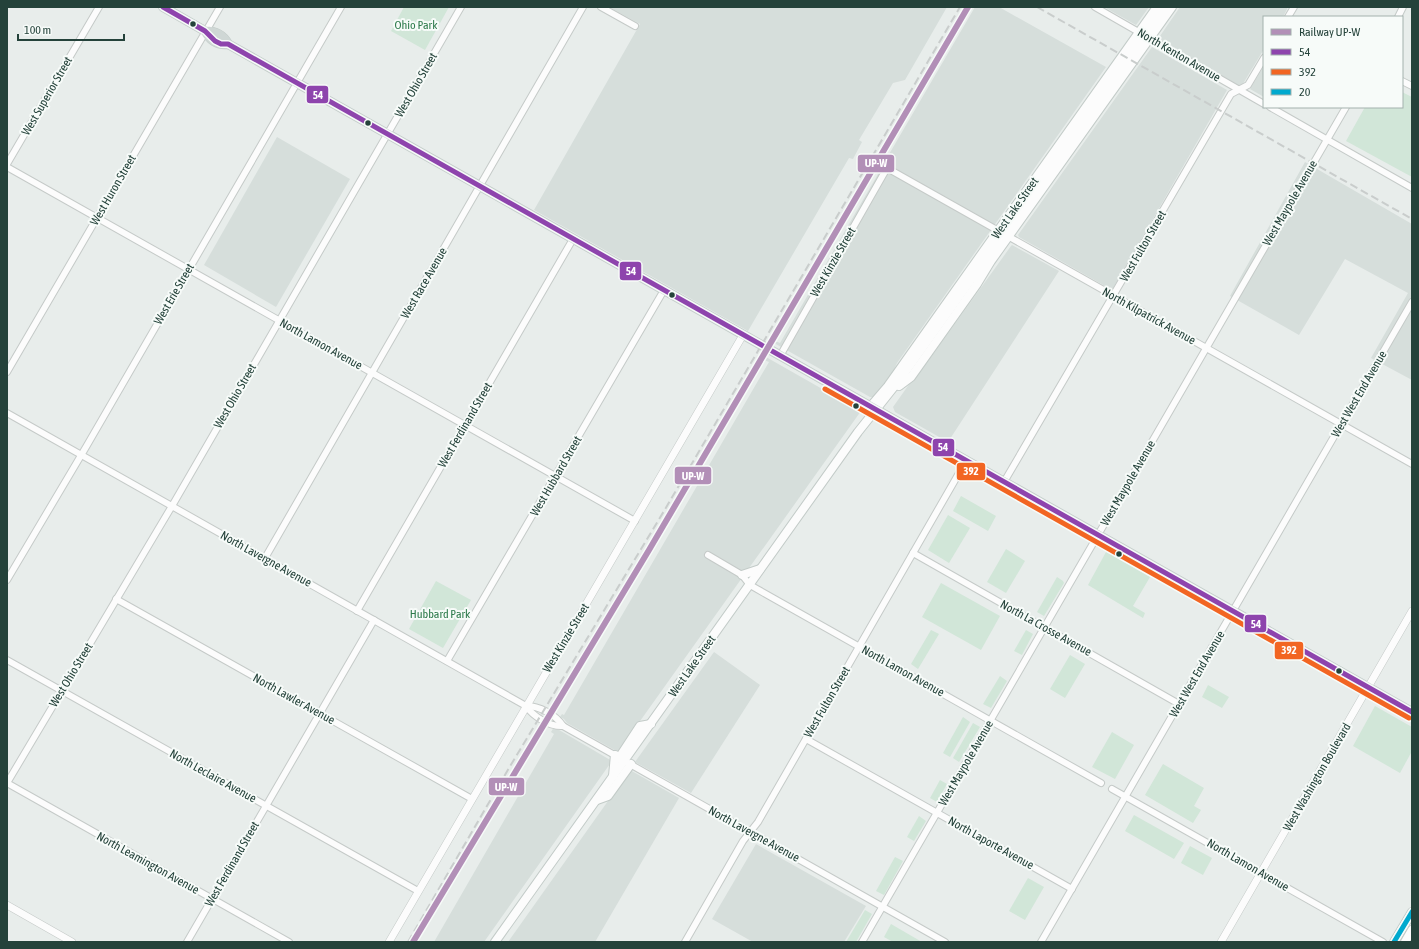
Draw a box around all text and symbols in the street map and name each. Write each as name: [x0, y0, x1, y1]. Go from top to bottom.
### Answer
scale bar: [18, 16, 124, 42]
legend: [1263, 16, 1403, 108]
park label: Ohio Park: [395, 18, 438, 32]
unlabelled marker: [188, 19, 198, 29]
text: 100 m: [24, 23, 51, 37]
text: Railway UP-W: [1299, 25, 1361, 39]
street label: North Kenton Avenue: [1135, 26, 1223, 84]
text: 54: [1299, 45, 1311, 59]
street label: West Ohio Street: [392, 50, 440, 120]
street label: West Superior Street: [19, 54, 75, 138]
text: 392: [1299, 65, 1316, 79]
line badge: 54: [306, 85, 329, 104]
text: 20: [1299, 85, 1311, 99]
text: 54: [313, 89, 323, 101]
unlabelled marker: [363, 118, 373, 128]
street label: West Huron Street: [87, 152, 139, 228]
line badge: UP-W: [857, 154, 895, 173]
text: UP-W: [865, 157, 888, 169]
street label: West Maypole Avenue: [1260, 158, 1320, 248]
street label: West Lake Street: [989, 174, 1042, 241]
street label: West Fulton Street: [1117, 208, 1169, 284]
street label: West Kinzie Street: [807, 224, 859, 299]
street label: West Race Avenue: [398, 245, 450, 321]
street label: West Erie Street: [151, 261, 197, 327]
line badge: 54: [619, 261, 642, 281]
text: 54: [626, 265, 636, 277]
street label: North Kilpatrick Avenue: [1100, 285, 1198, 347]
unlabelled marker: [667, 290, 677, 300]
street label: North Lamon Avenue: [277, 316, 365, 372]
street label: West West End Avenue: [1329, 348, 1389, 440]
street label: West Ohio Street: [211, 361, 259, 431]
street label: West Ferdinand Street: [435, 379, 495, 470]
unlabelled marker: [851, 401, 861, 411]
street label: West Hubbard Street: [527, 433, 585, 518]
line badge: 54: [932, 438, 955, 457]
street label: West Maypole Avenue: [1098, 438, 1158, 528]
text: 54: [938, 441, 948, 453]
line badge: 392: [956, 462, 986, 481]
text: 392: [963, 465, 979, 477]
line badge: UP-W: [674, 466, 712, 485]
text: UP-W: [682, 470, 705, 482]
street label: North Lavergne Avenue: [218, 528, 314, 590]
unlabelled marker: [1114, 549, 1124, 559]
street label: North La Crosse Avenue: [998, 597, 1094, 659]
street label: West Kinzie Street: [540, 600, 592, 675]
park label: Hubbard Park: [410, 607, 471, 621]
line badge: 54: [1244, 614, 1267, 633]
text: 54: [1251, 618, 1261, 630]
street label: West West End Avenue: [1167, 628, 1227, 720]
street label: West Lake Street: [666, 632, 719, 699]
street label: West Ohio Street: [46, 640, 96, 710]
line badge: 392: [1274, 641, 1304, 660]
street label: North Lamon Avenue: [859, 643, 947, 699]
text: 392: [1281, 644, 1297, 656]
street label: West Fulton Street: [801, 664, 853, 740]
unlabelled marker: [1334, 666, 1344, 676]
street label: North Lawler Avenue: [251, 671, 337, 727]
street label: West Maypole Avenue: [936, 718, 996, 808]
street label: West Washington Boulevard: [1280, 720, 1354, 834]
street label: North Leclaire Avenue: [167, 746, 259, 806]
line badge: UP-W: [488, 777, 525, 796]
text: UP-W: [495, 781, 518, 793]
street label: North Lavergne Avenue: [706, 803, 802, 865]
street label: North Laporte Avenue: [946, 814, 1036, 872]
street label: West Ferdinand Street: [202, 818, 262, 909]
street label: North Leamington Avenue: [94, 829, 202, 897]
street label: North Lamon Avenue: [1205, 836, 1291, 894]

